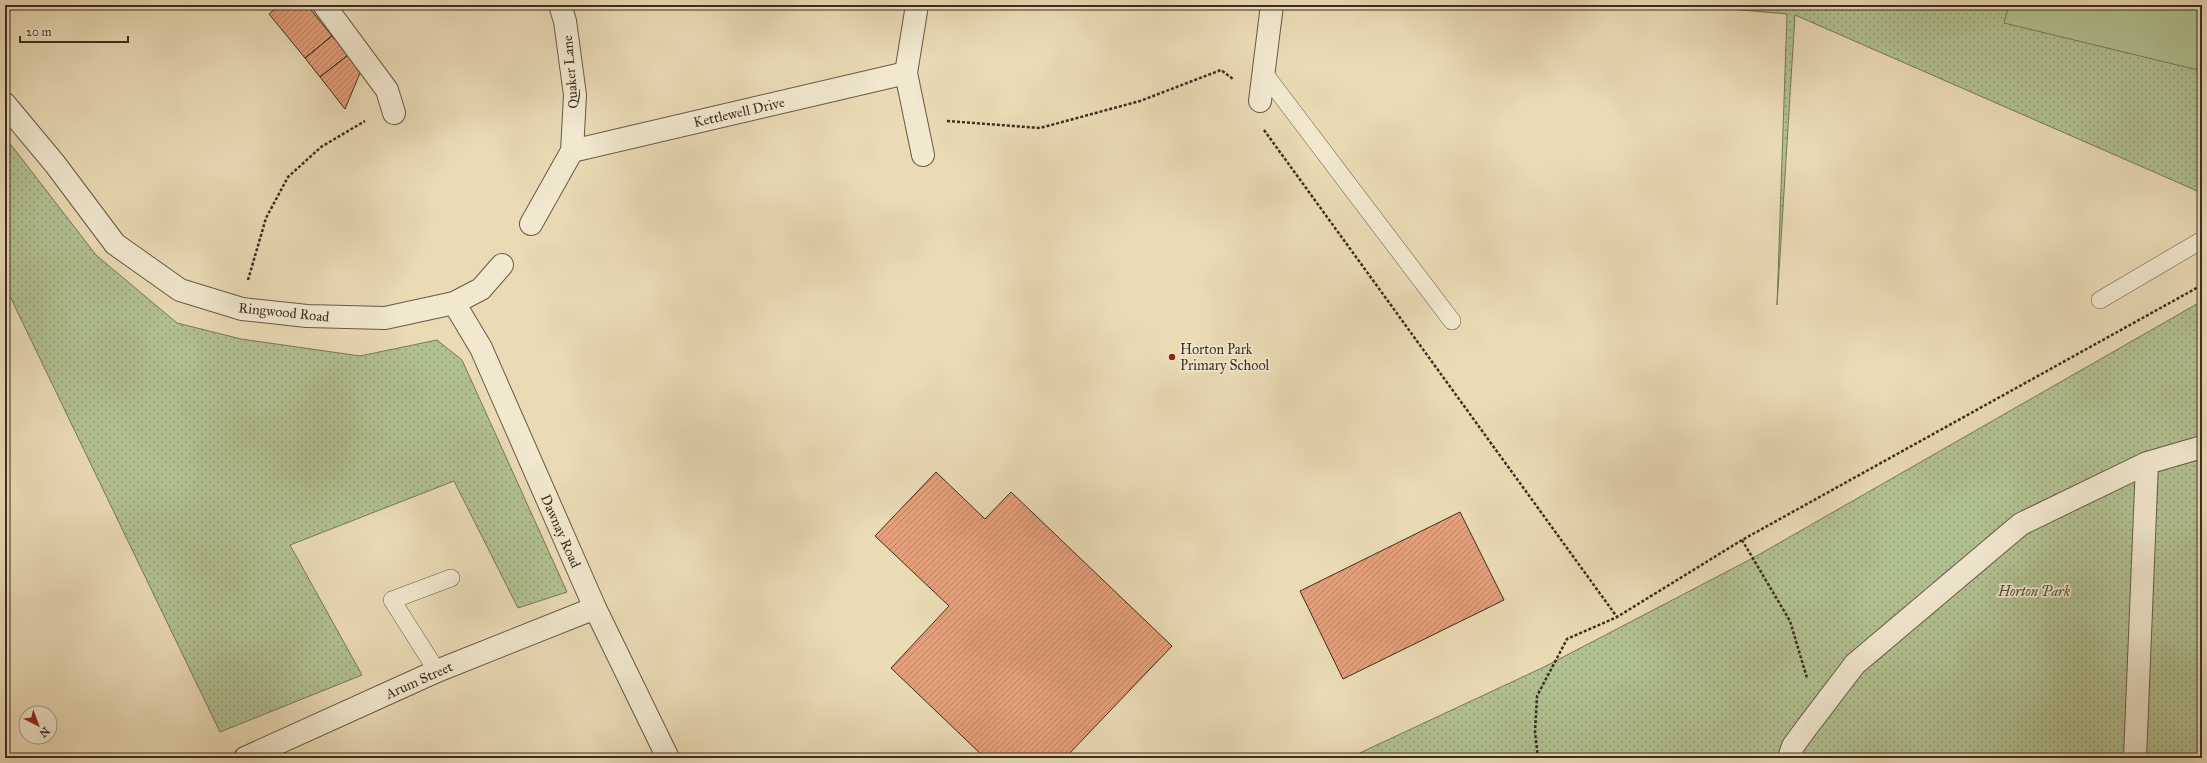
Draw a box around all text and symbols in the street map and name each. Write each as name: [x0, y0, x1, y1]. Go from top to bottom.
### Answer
scale bar: [20, 18, 128, 44]
text: 20 m: [26, 25, 52, 39]
street label: Quaker Lane: [559, 34, 582, 109]
street label: Kettlewell Drive: [692, 94, 786, 131]
street label: Ringwood Road: [238, 299, 330, 326]
place label: Horton Park Primary School: [1180, 341, 1269, 374]
marker: Horton Park Primary School: [1167, 352, 1177, 362]
street label: Dawnay Road: [537, 492, 584, 571]
park label: Horton Park: [1997, 583, 2071, 600]
street label: Arum Street: [382, 658, 455, 703]
north arrow: [18, 705, 58, 745]
text: N: [36, 724, 52, 740]

